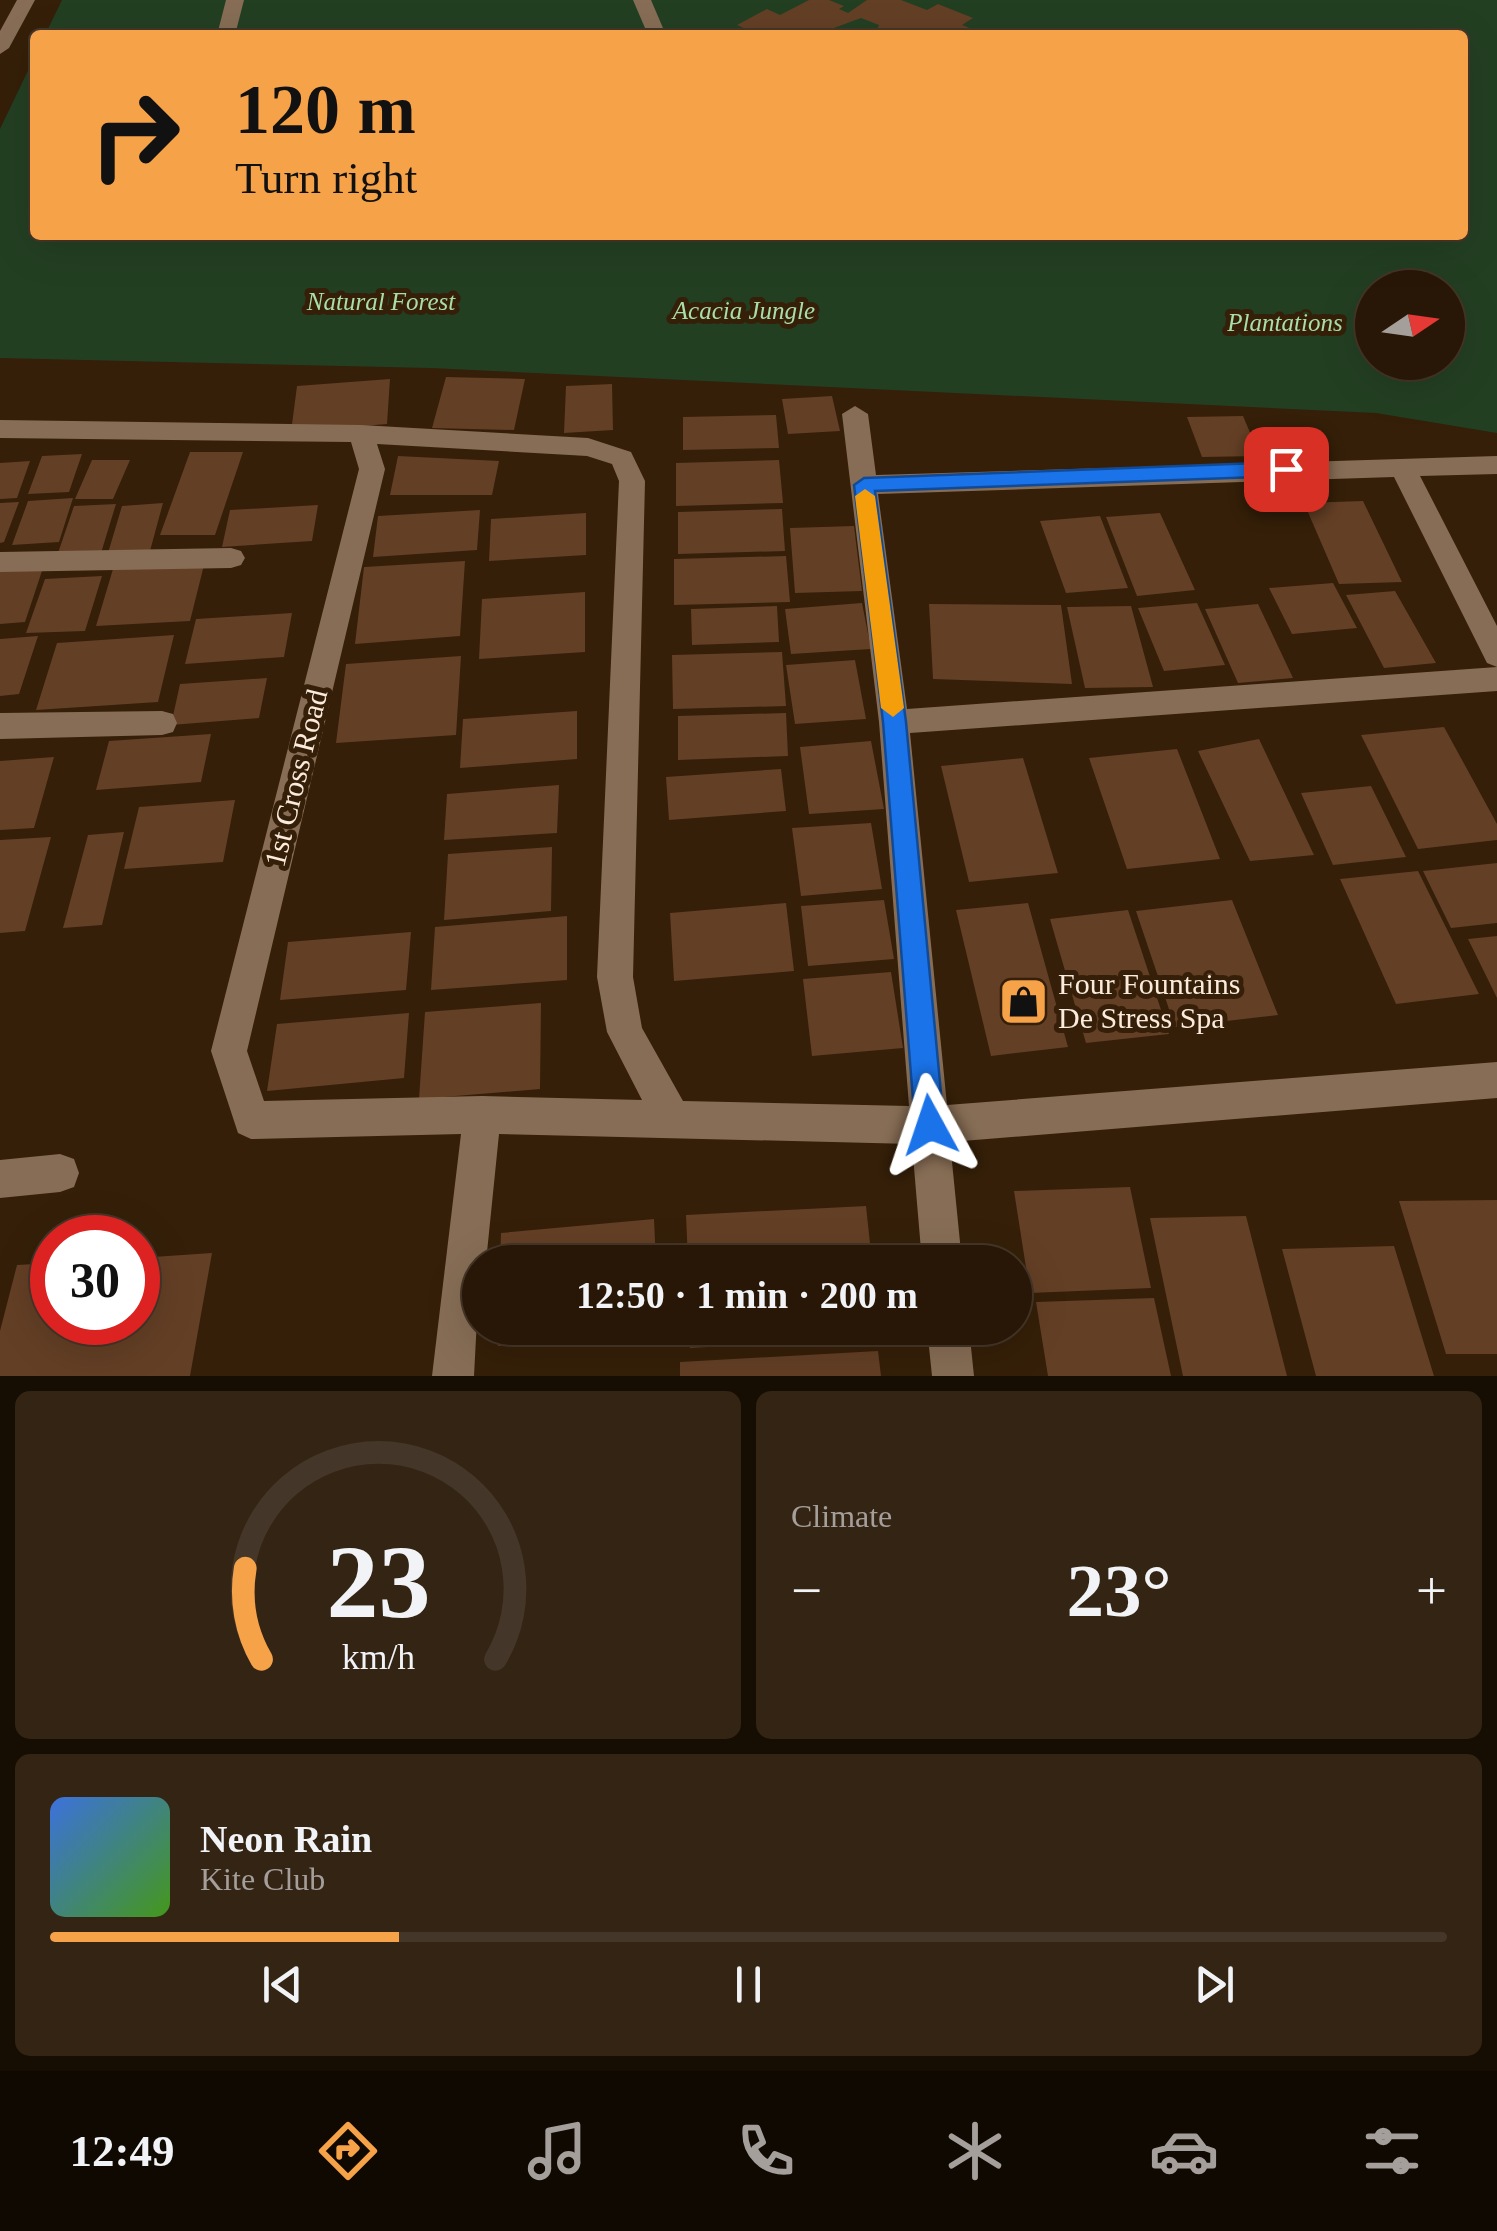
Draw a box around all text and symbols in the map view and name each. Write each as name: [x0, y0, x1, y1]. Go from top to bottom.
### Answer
icon: right: [70, 70, 200, 200]
text: 120 m: [235, 71, 416, 148]
text: Turn right: [235, 153, 417, 203]
north arrow: [1355, 270, 1465, 380]
map controls: [1355, 270, 1465, 380]
park label: Natural Forest: [306, 288, 456, 315]
park label: Acacia Jungle: [671, 297, 815, 324]
park label: Plantations: [1226, 309, 1343, 336]
pin: [1244, 427, 1329, 512]
icon: arrive: [1259, 442, 1314, 497]
street label: 1st Cross Road: [258, 686, 334, 870]
place label: Four Fountains De Stress Spa: [1058, 967, 1241, 1034]
shop icon: Four Fountains De Stress Spa: [997, 975, 1049, 1027]
position arrow: [878, 1073, 982, 1177]
speed limit sign: 30: [30, 1215, 160, 1345]
text: 12:50 · 1 min · 200 m: [576, 1274, 918, 1316]
text: Climate: [791, 1498, 892, 1534]
text: 23: [326, 1524, 430, 1639]
text: 23°: [1067, 1549, 1172, 1632]
text: −: [791, 1560, 822, 1621]
text: +: [1416, 1560, 1447, 1621]
text: km/h: [341, 1637, 415, 1677]
text: Neon Rain: [200, 1818, 372, 1860]
text: Kite Club: [200, 1861, 325, 1897]
icon: previous: [255, 1957, 310, 2012]
icon: pause: [721, 1957, 776, 2012]
icon: next: [1187, 1957, 1242, 2012]
icon: directions: [313, 2116, 383, 2186]
icon: music: [522, 2116, 592, 2186]
icon: phone: [731, 2116, 801, 2186]
icon: climate: [940, 2116, 1010, 2186]
icon: car: [1149, 2116, 1219, 2186]
icon: filters: [1357, 2116, 1427, 2186]
text: 12:49: [69, 2126, 174, 2176]

